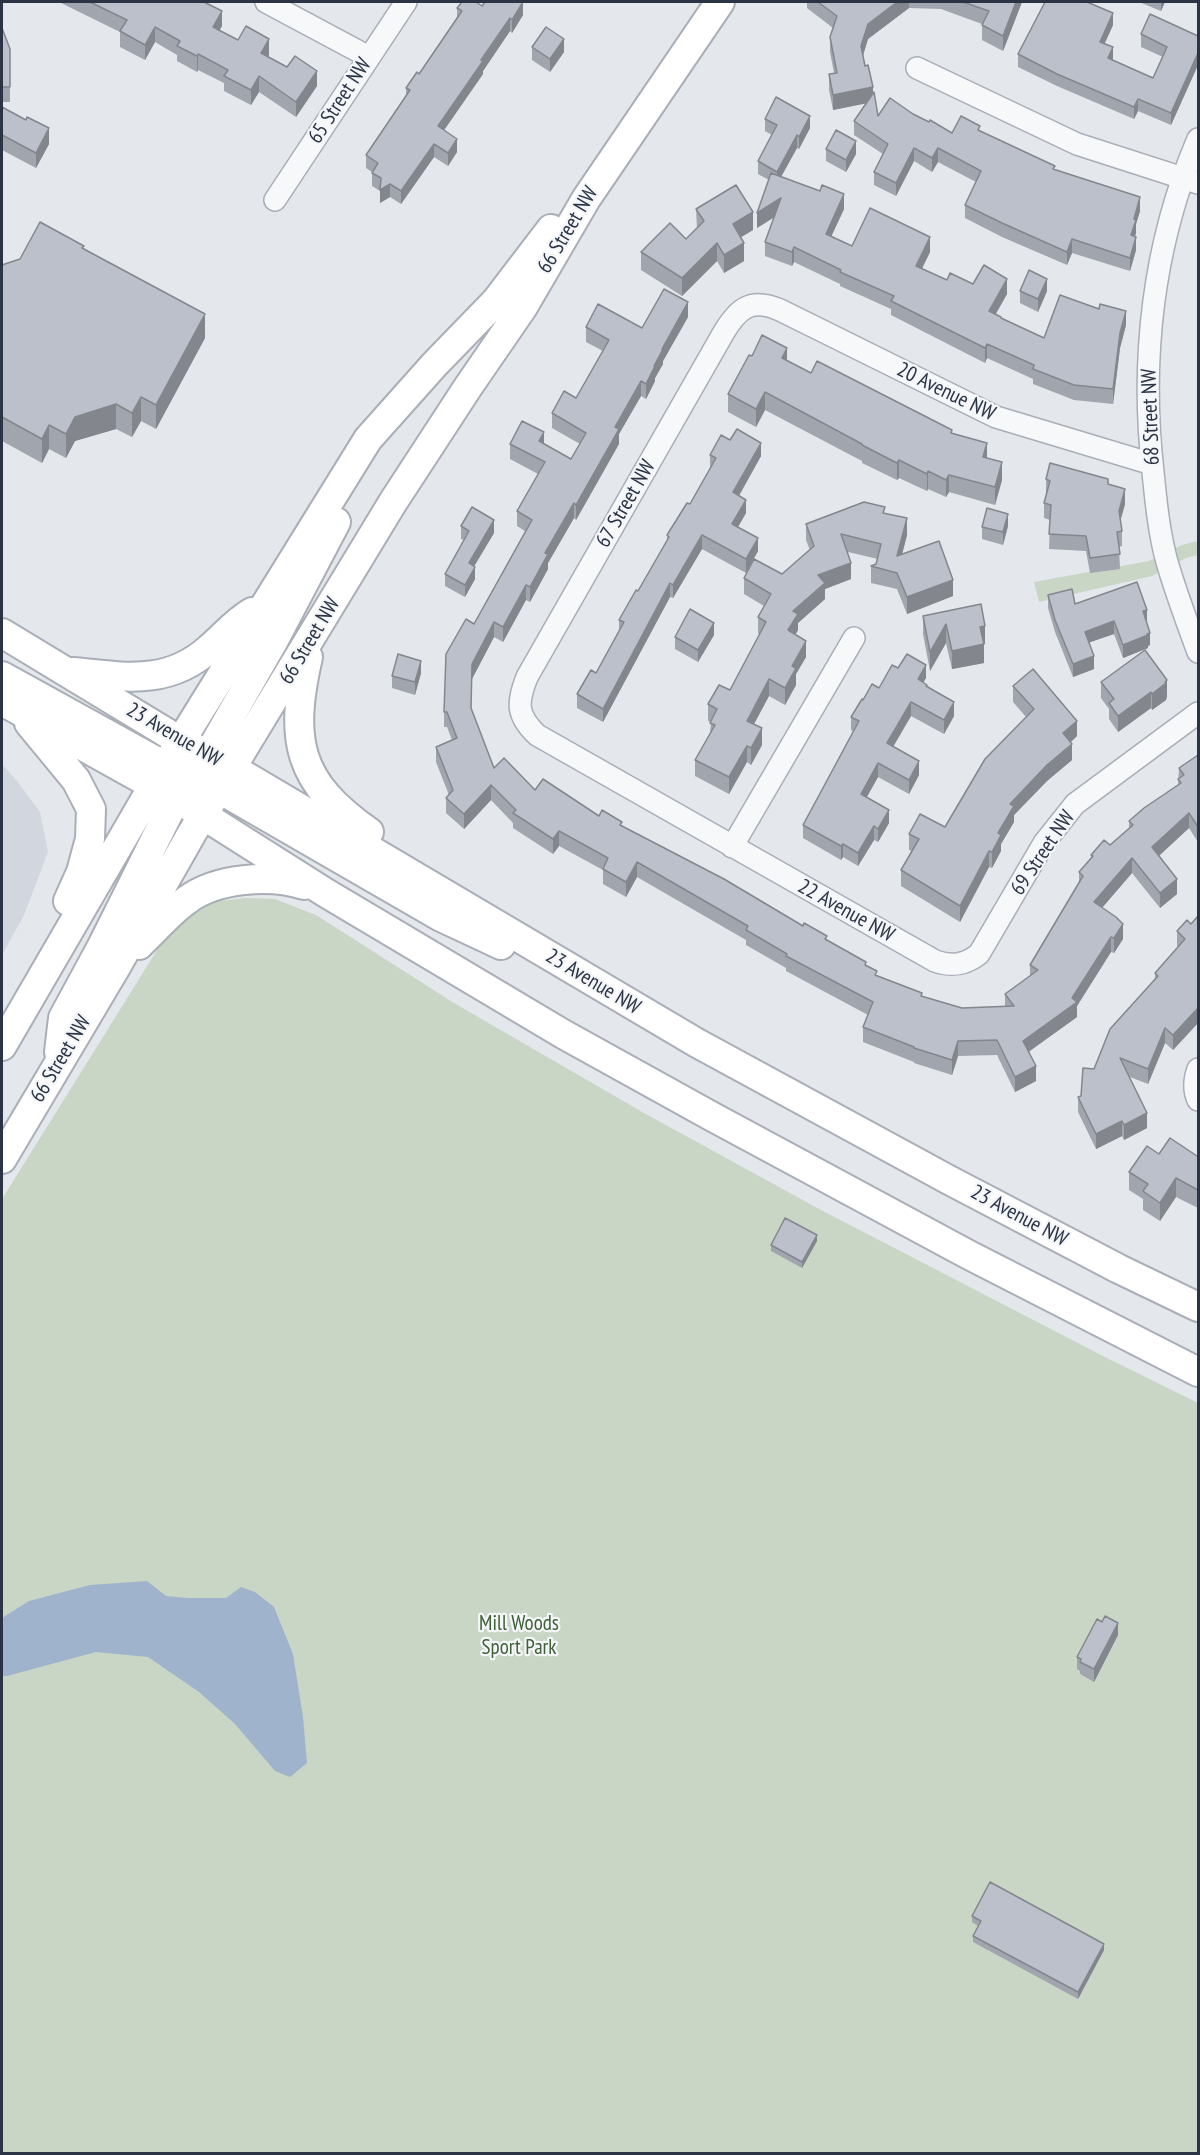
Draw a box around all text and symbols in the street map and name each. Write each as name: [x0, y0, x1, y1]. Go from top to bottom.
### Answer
street label: 65 Street NW: [303, 54, 377, 148]
street label: 66 Street NW: [532, 182, 604, 278]
street label: 20 Avenue NW: [893, 357, 999, 427]
street label: 68 Street NW: [1137, 368, 1165, 466]
street label: 67 Street NW: [591, 456, 661, 552]
street label: 66 Street NW: [274, 593, 346, 689]
street label: 23 Avenue NW: [122, 698, 226, 772]
street label: 69 Street NW: [1006, 806, 1080, 900]
street label: 22 Avenue NW: [793, 874, 899, 948]
street label: 23 Avenue NW: [541, 944, 645, 1020]
street label: 66 Street NW: [25, 1011, 97, 1107]
street label: 23 Avenue NW: [966, 1180, 1072, 1252]
park label: Mill Woods Sport Park: [479, 1611, 559, 1661]

